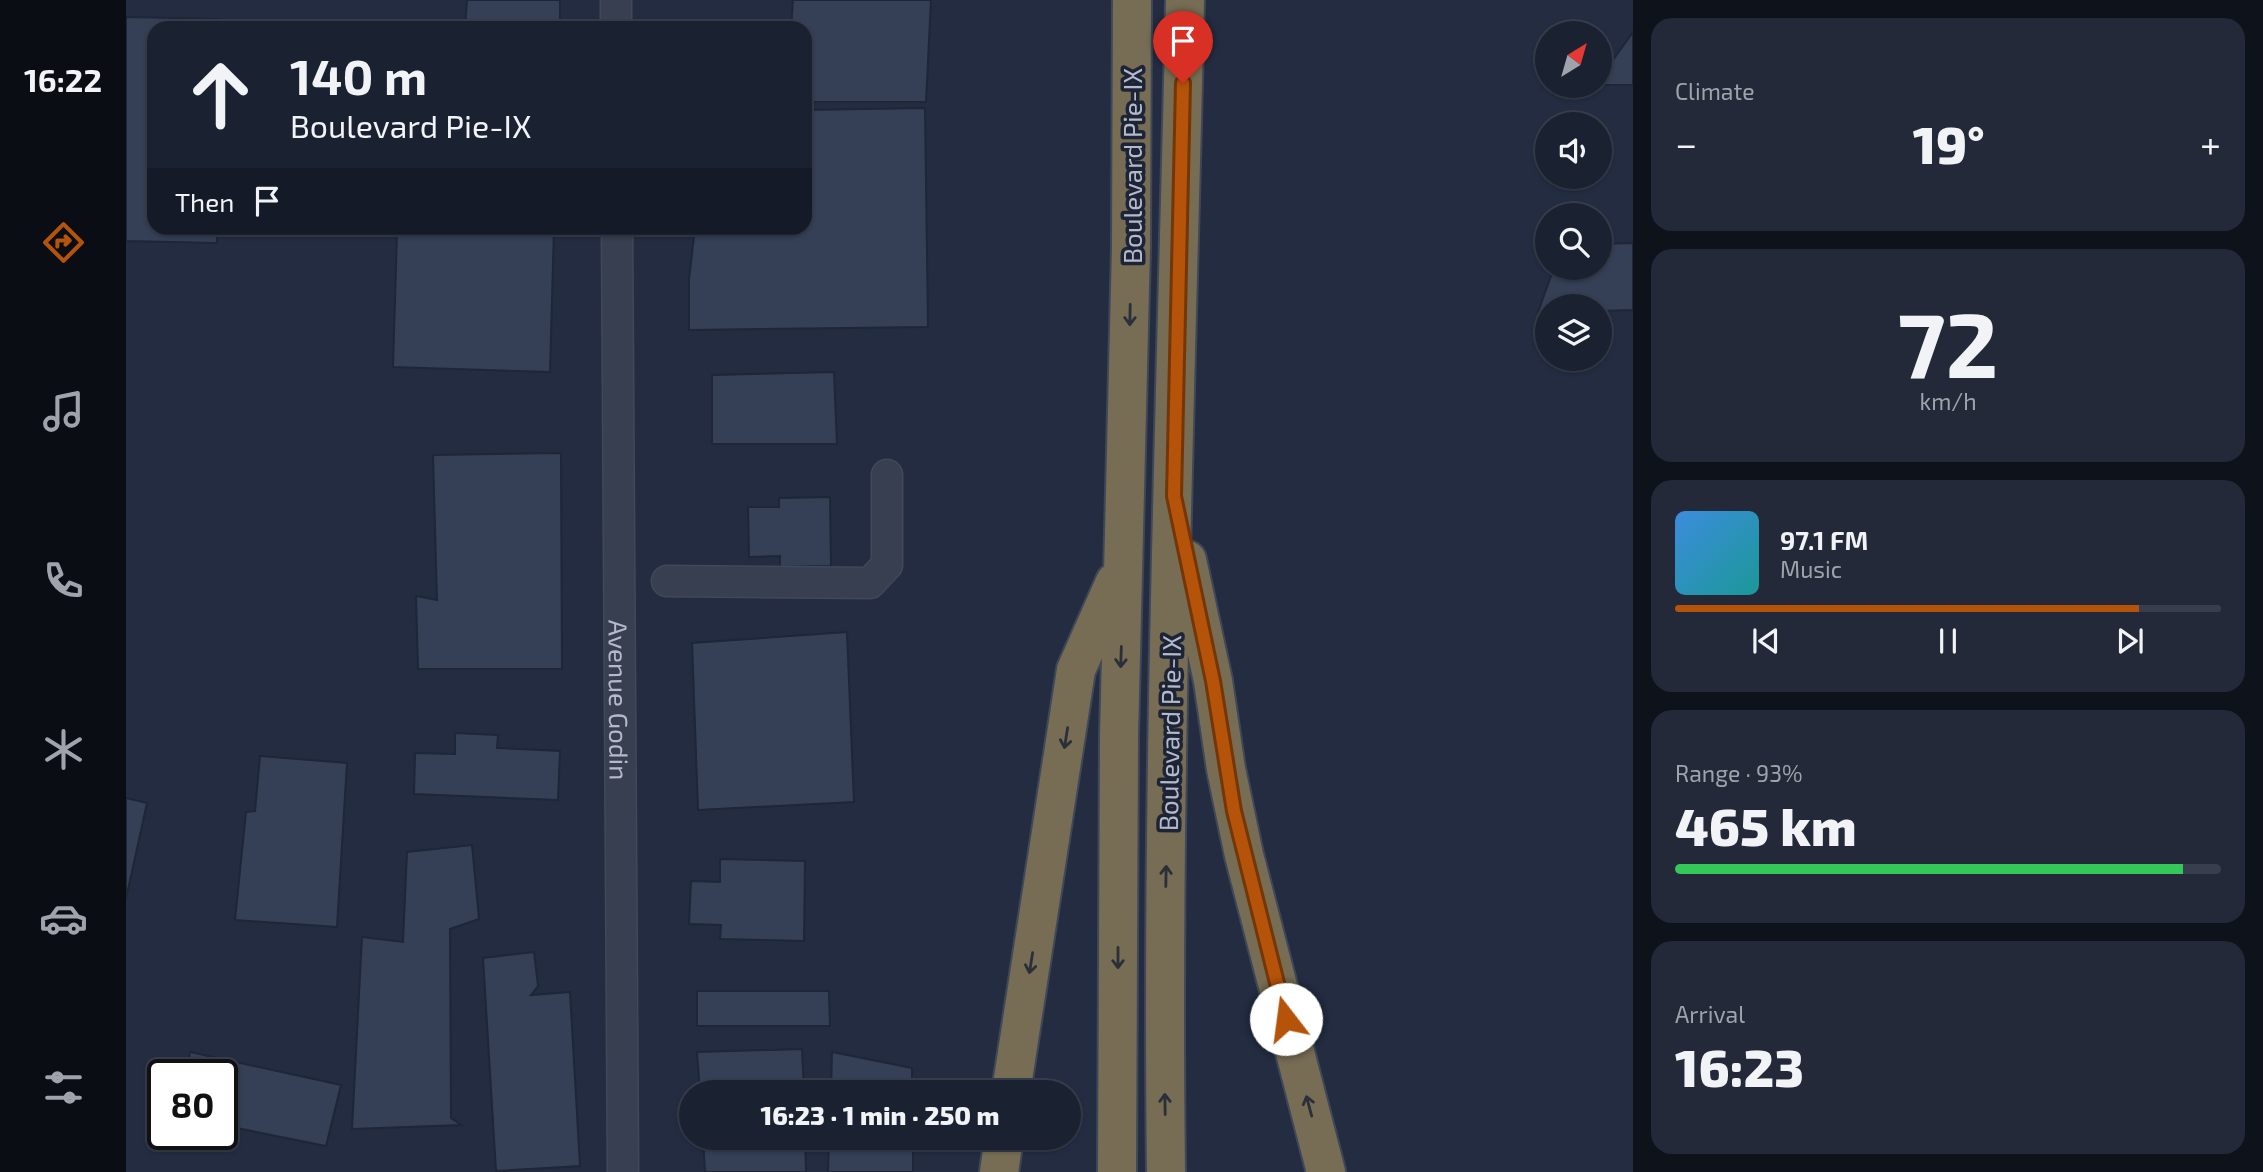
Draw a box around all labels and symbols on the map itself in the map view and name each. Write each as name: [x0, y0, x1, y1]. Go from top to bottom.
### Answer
pin: [1153, 11, 1213, 83]
north arrow: [1535, 21, 1612, 98]
street label: Boulevard Pie-IX: [1116, 68, 1147, 264]
one-way arrow: [1123, 303, 1136, 326]
street label: Avenue Godin: [604, 620, 636, 780]
street label: Boulevard Pie-IX: [1152, 635, 1186, 831]
one-way arrow: [1114, 645, 1128, 668]
one-way arrow: [1059, 726, 1072, 749]
one-way arrow: [1160, 865, 1173, 888]
one-way arrow: [1111, 946, 1125, 969]
one-way arrow: [1024, 951, 1037, 974]
position arrow: [1249, 982, 1323, 1056]
speed limit sign: 80: [147, 1059, 238, 1150]
one-way arrow: [1158, 1093, 1172, 1116]
one-way arrow: [1302, 1095, 1315, 1118]

